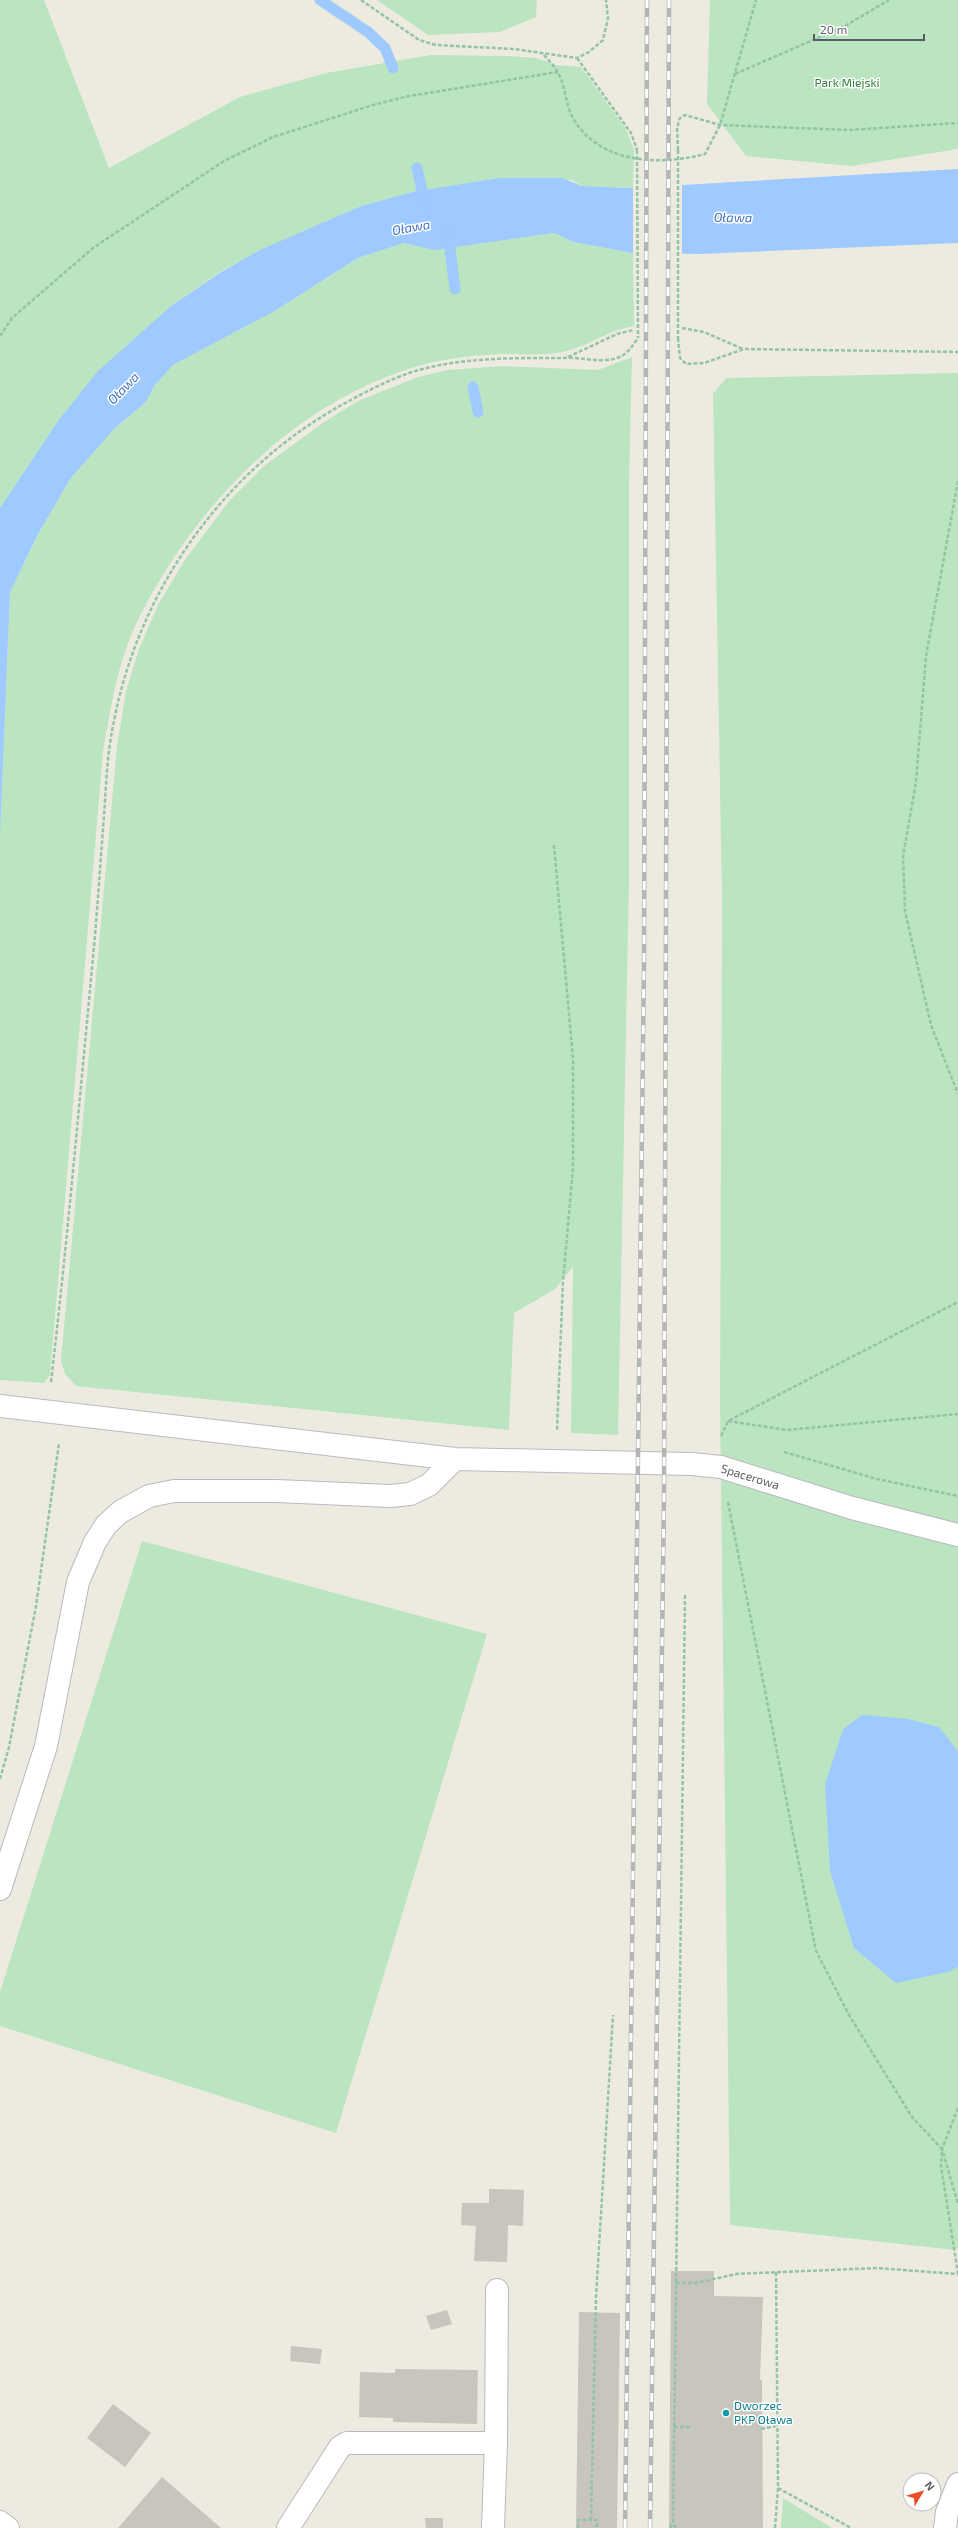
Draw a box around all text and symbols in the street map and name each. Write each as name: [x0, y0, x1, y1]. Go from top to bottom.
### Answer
scale bar: [814, 16, 924, 42]
text: 20 m: [820, 22, 847, 36]
park label: Park Miejski: [814, 75, 880, 90]
water label: Oława: [714, 209, 752, 225]
water label: Oława: [391, 216, 431, 238]
water label: Oława: [104, 369, 142, 407]
street label: Spacerowa: [719, 1461, 781, 1492]
place label: Dworzec PKP Oława: [734, 2398, 793, 2426]
marker: Dworzec PKP Oława: [721, 2408, 731, 2418]
north arrow: [902, 2472, 942, 2512]
text: N: [923, 2478, 938, 2493]

